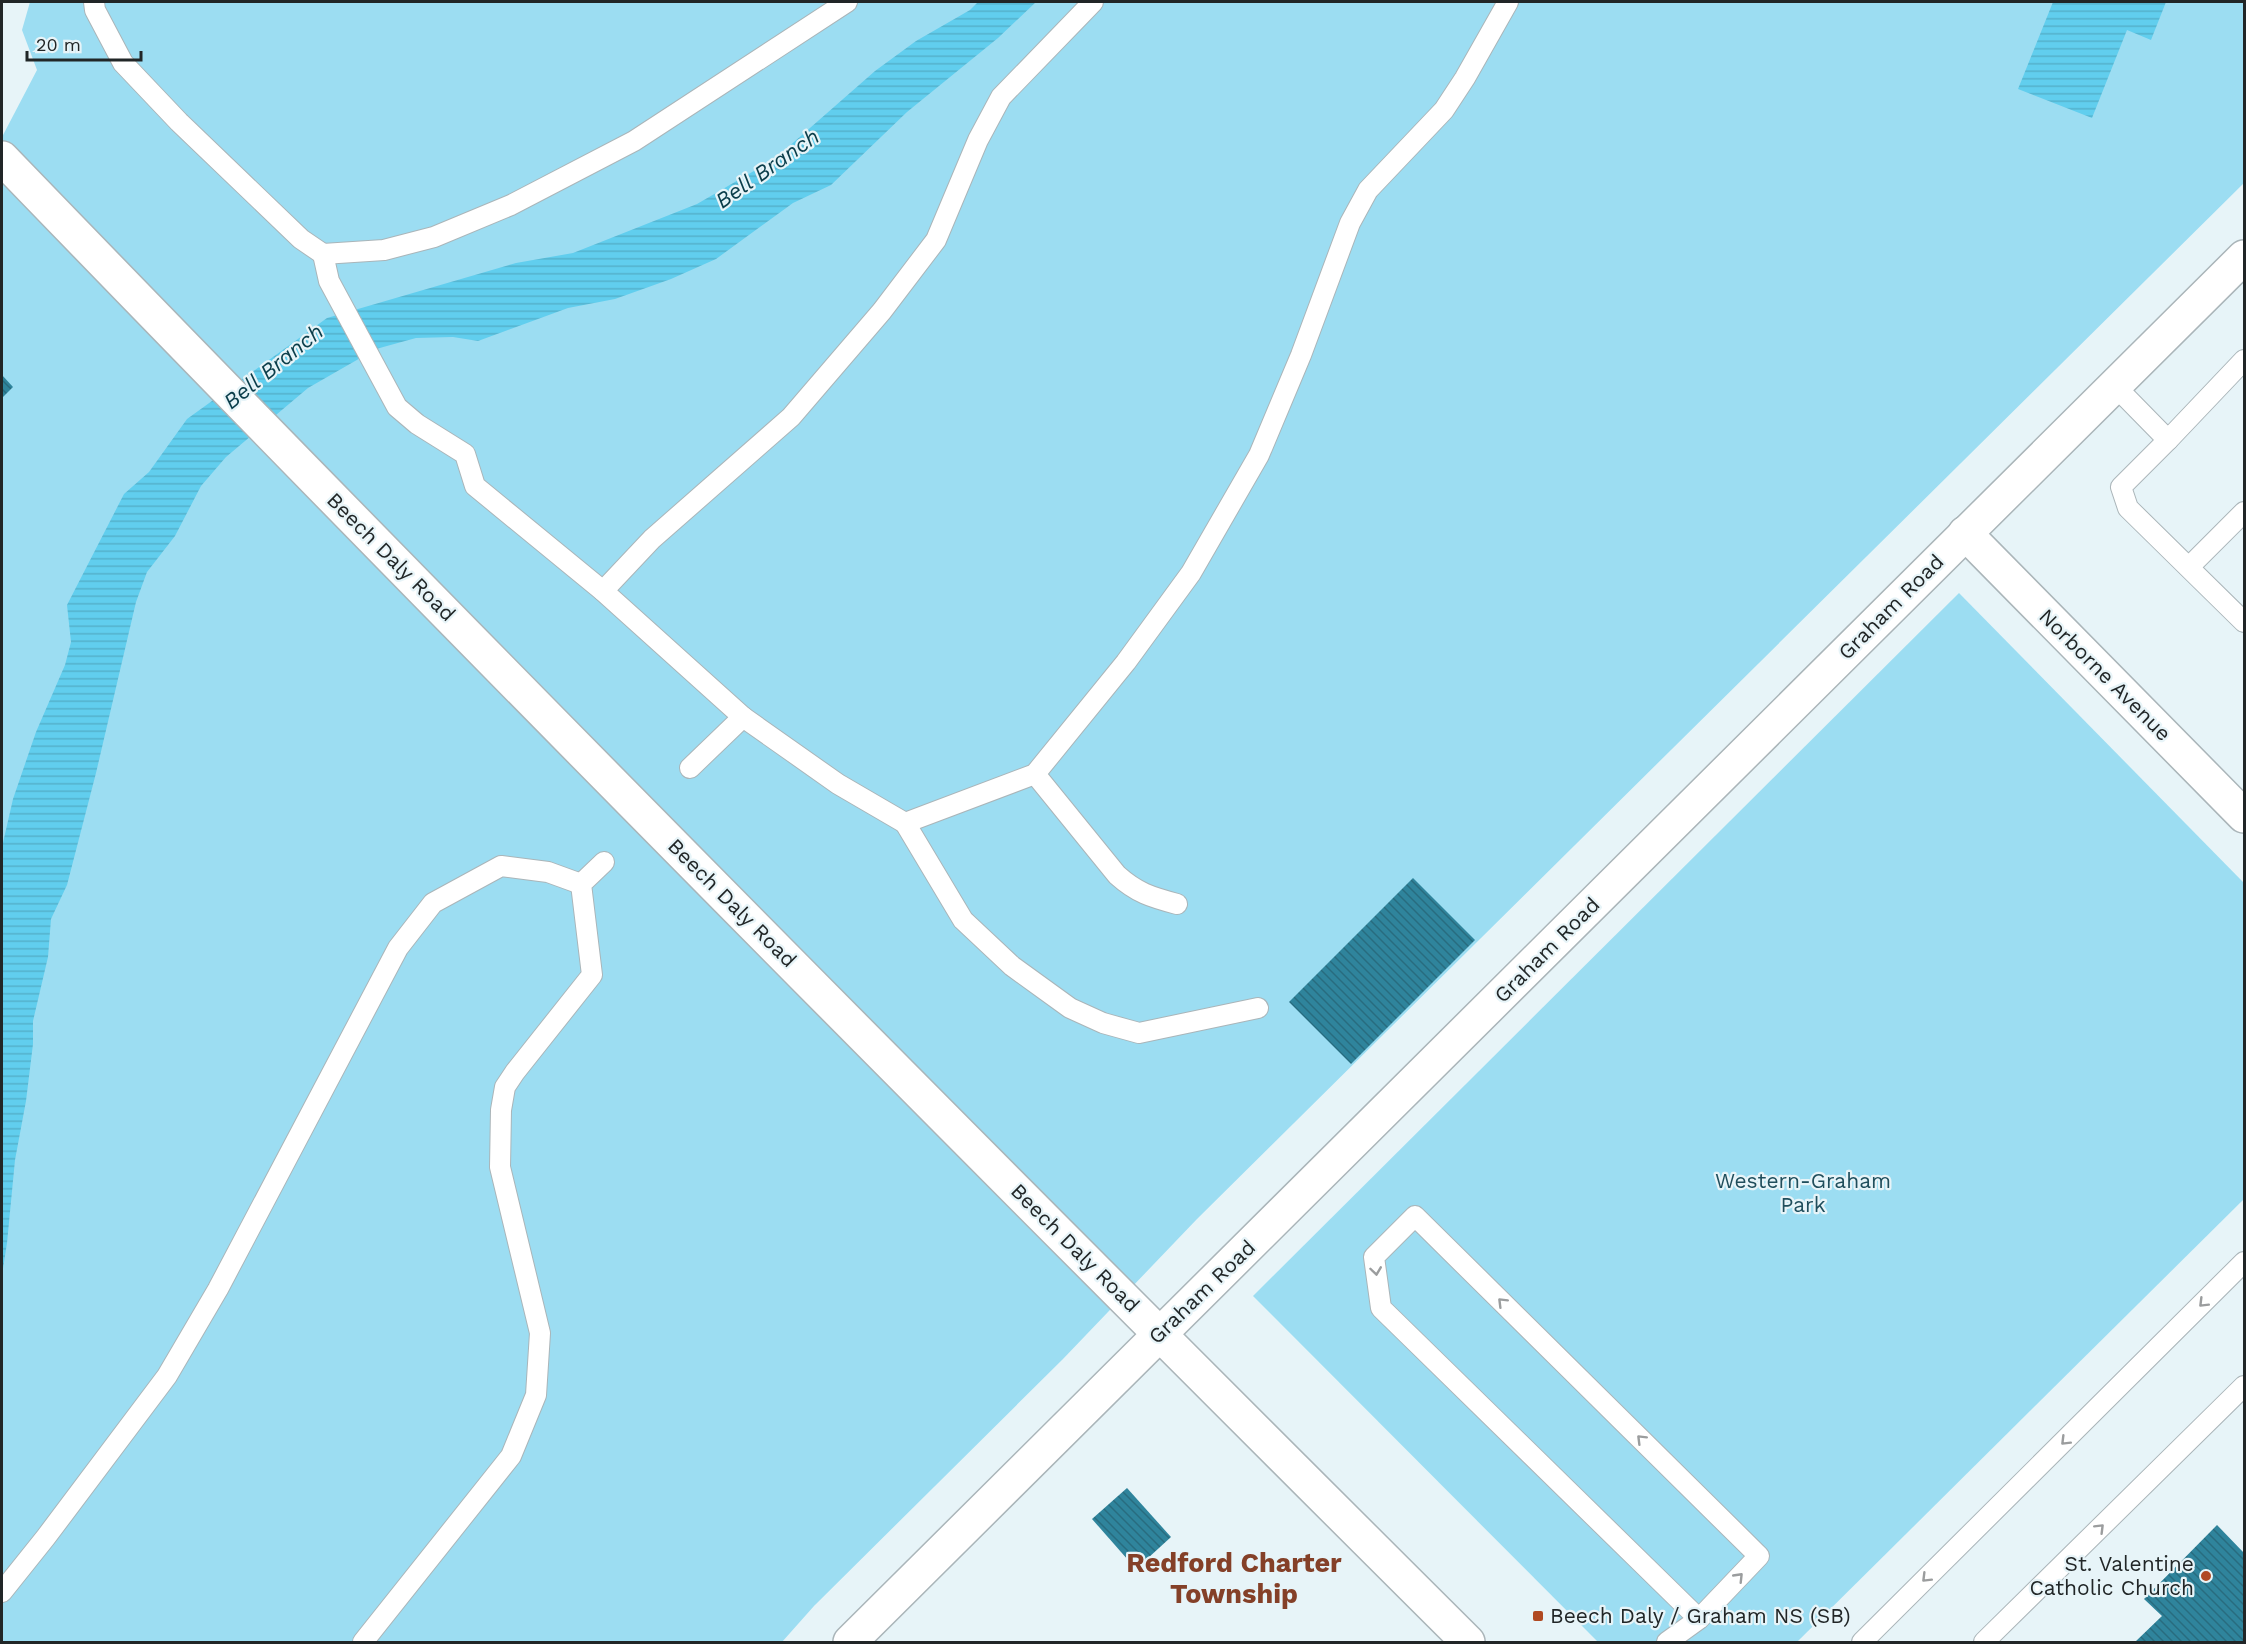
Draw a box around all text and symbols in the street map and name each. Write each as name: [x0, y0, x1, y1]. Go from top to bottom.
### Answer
scale bar: [27, 24, 141, 62]
text: 20 m: [36, 34, 81, 55]
water label: Bell Branch: [711, 124, 824, 213]
water label: Bell Branch: [219, 319, 328, 414]
street label: Beech Daly Road: [322, 487, 461, 626]
street label: Graham Road: [1833, 549, 1949, 665]
street label: Norborne Avenue: [2034, 603, 2177, 746]
street label: Beech Daly Road: [663, 833, 802, 972]
street label: Graham Road: [1489, 892, 1605, 1008]
park label: Western-Graham Park: [1715, 1168, 1891, 1217]
street label: Beech Daly Road: [1006, 1178, 1145, 1317]
street label: Graham Road: [1143, 1234, 1260, 1349]
one-way arrow: [1369, 1266, 1381, 1275]
one-way arrow: [2199, 1297, 2210, 1307]
one-way arrow: [1499, 1299, 1510, 1310]
one-way arrow: [2061, 1433, 2072, 1444]
one-way arrow: [1637, 1436, 1648, 1446]
one-way arrow: [2094, 1524, 2104, 1535]
district label: Redford Charter Township: [1126, 1547, 1342, 1610]
place label: St. Valentine Catholic Church: [2029, 1551, 2194, 1600]
marker: St. Valentine Catholic Church: [2199, 1569, 2213, 1583]
one-way arrow: [1923, 1571, 1934, 1582]
one-way arrow: [1732, 1573, 1743, 1584]
place label: Beech Daly / Graham NS (SB): [1550, 1603, 1851, 1628]
marker: Beech Daly / Graham NS (SB): [1531, 1609, 1545, 1623]

